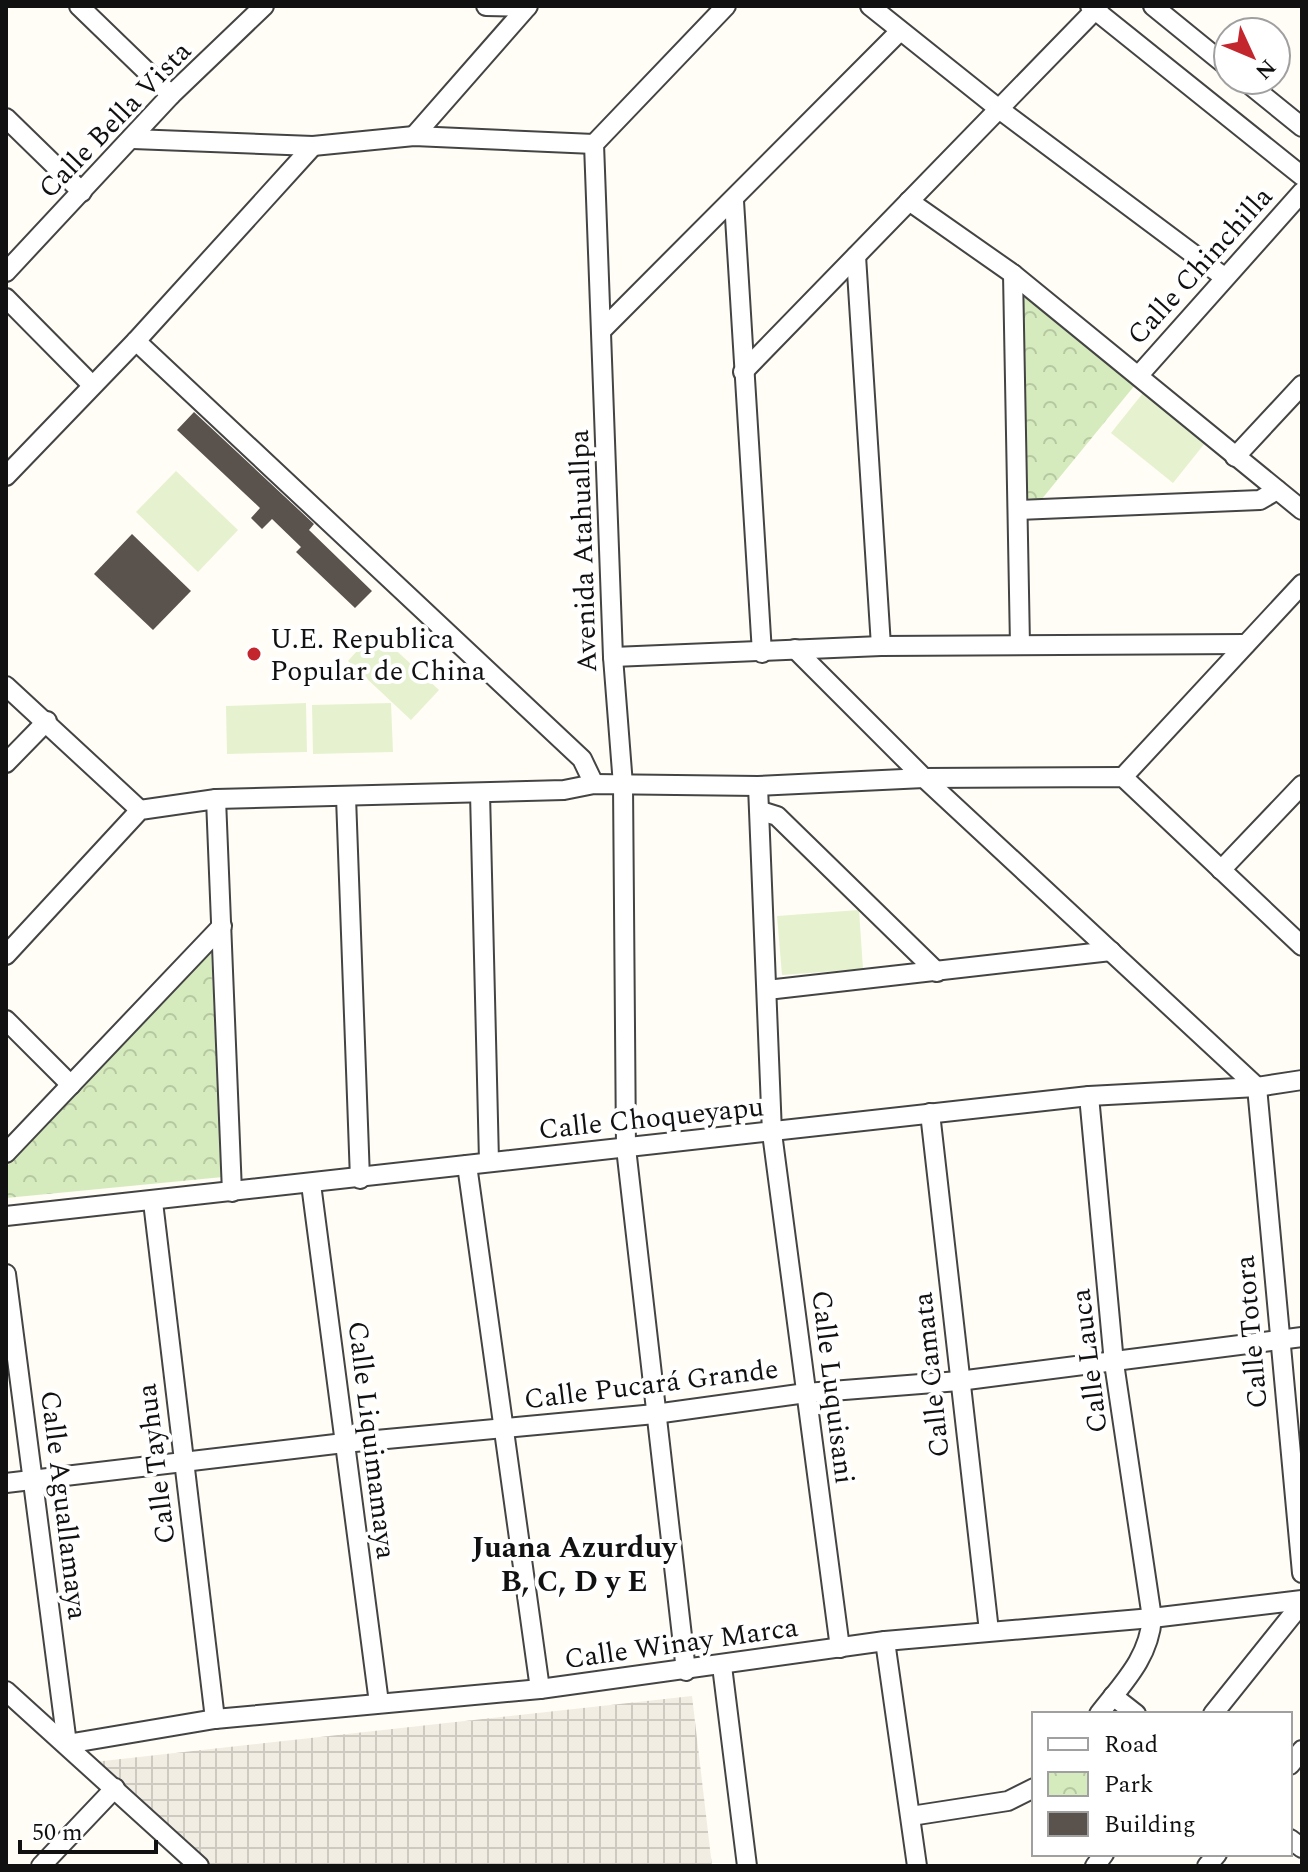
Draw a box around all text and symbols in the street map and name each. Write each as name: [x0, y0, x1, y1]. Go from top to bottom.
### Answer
north arrow: [1212, 16, 1292, 96]
street label: Calle Bella Vista: [28, 31, 202, 209]
text: N: [1247, 51, 1283, 87]
street label: Calle Chinchilla: [1117, 177, 1284, 355]
street label: Avenida Atahuallpa: [558, 428, 609, 673]
place label: U.E. Republica Popular de China: [270, 618, 486, 693]
marker: U.E. Republica Popular de China: [245, 645, 263, 663]
street label: Calle Choqueyapu: [536, 1085, 766, 1152]
street label: Calle Totora: [1223, 1253, 1280, 1410]
street label: Calle Lauca: [1059, 1286, 1120, 1435]
street label: Calle Luquisani: [799, 1288, 866, 1487]
street label: Calle Camata: [901, 1290, 962, 1460]
street label: Calle Liquimamaya: [336, 1319, 407, 1562]
street label: Calle Pucará Grande: [522, 1348, 781, 1421]
street label: Calle Tayhua: [125, 1381, 188, 1547]
street label: Calle Aguallamaya: [28, 1388, 99, 1623]
district label: Juana Azurduy B, C, D y E: [471, 1525, 678, 1605]
street label: Calle Winay Marca: [561, 1606, 801, 1681]
legend: [1032, 1712, 1292, 1856]
text: Road: [1104, 1727, 1158, 1763]
text: Park: [1104, 1767, 1154, 1803]
scale bar: [20, 1804, 156, 1854]
text: Building: [1104, 1807, 1196, 1843]
text: 50 m: [32, 1815, 83, 1851]

